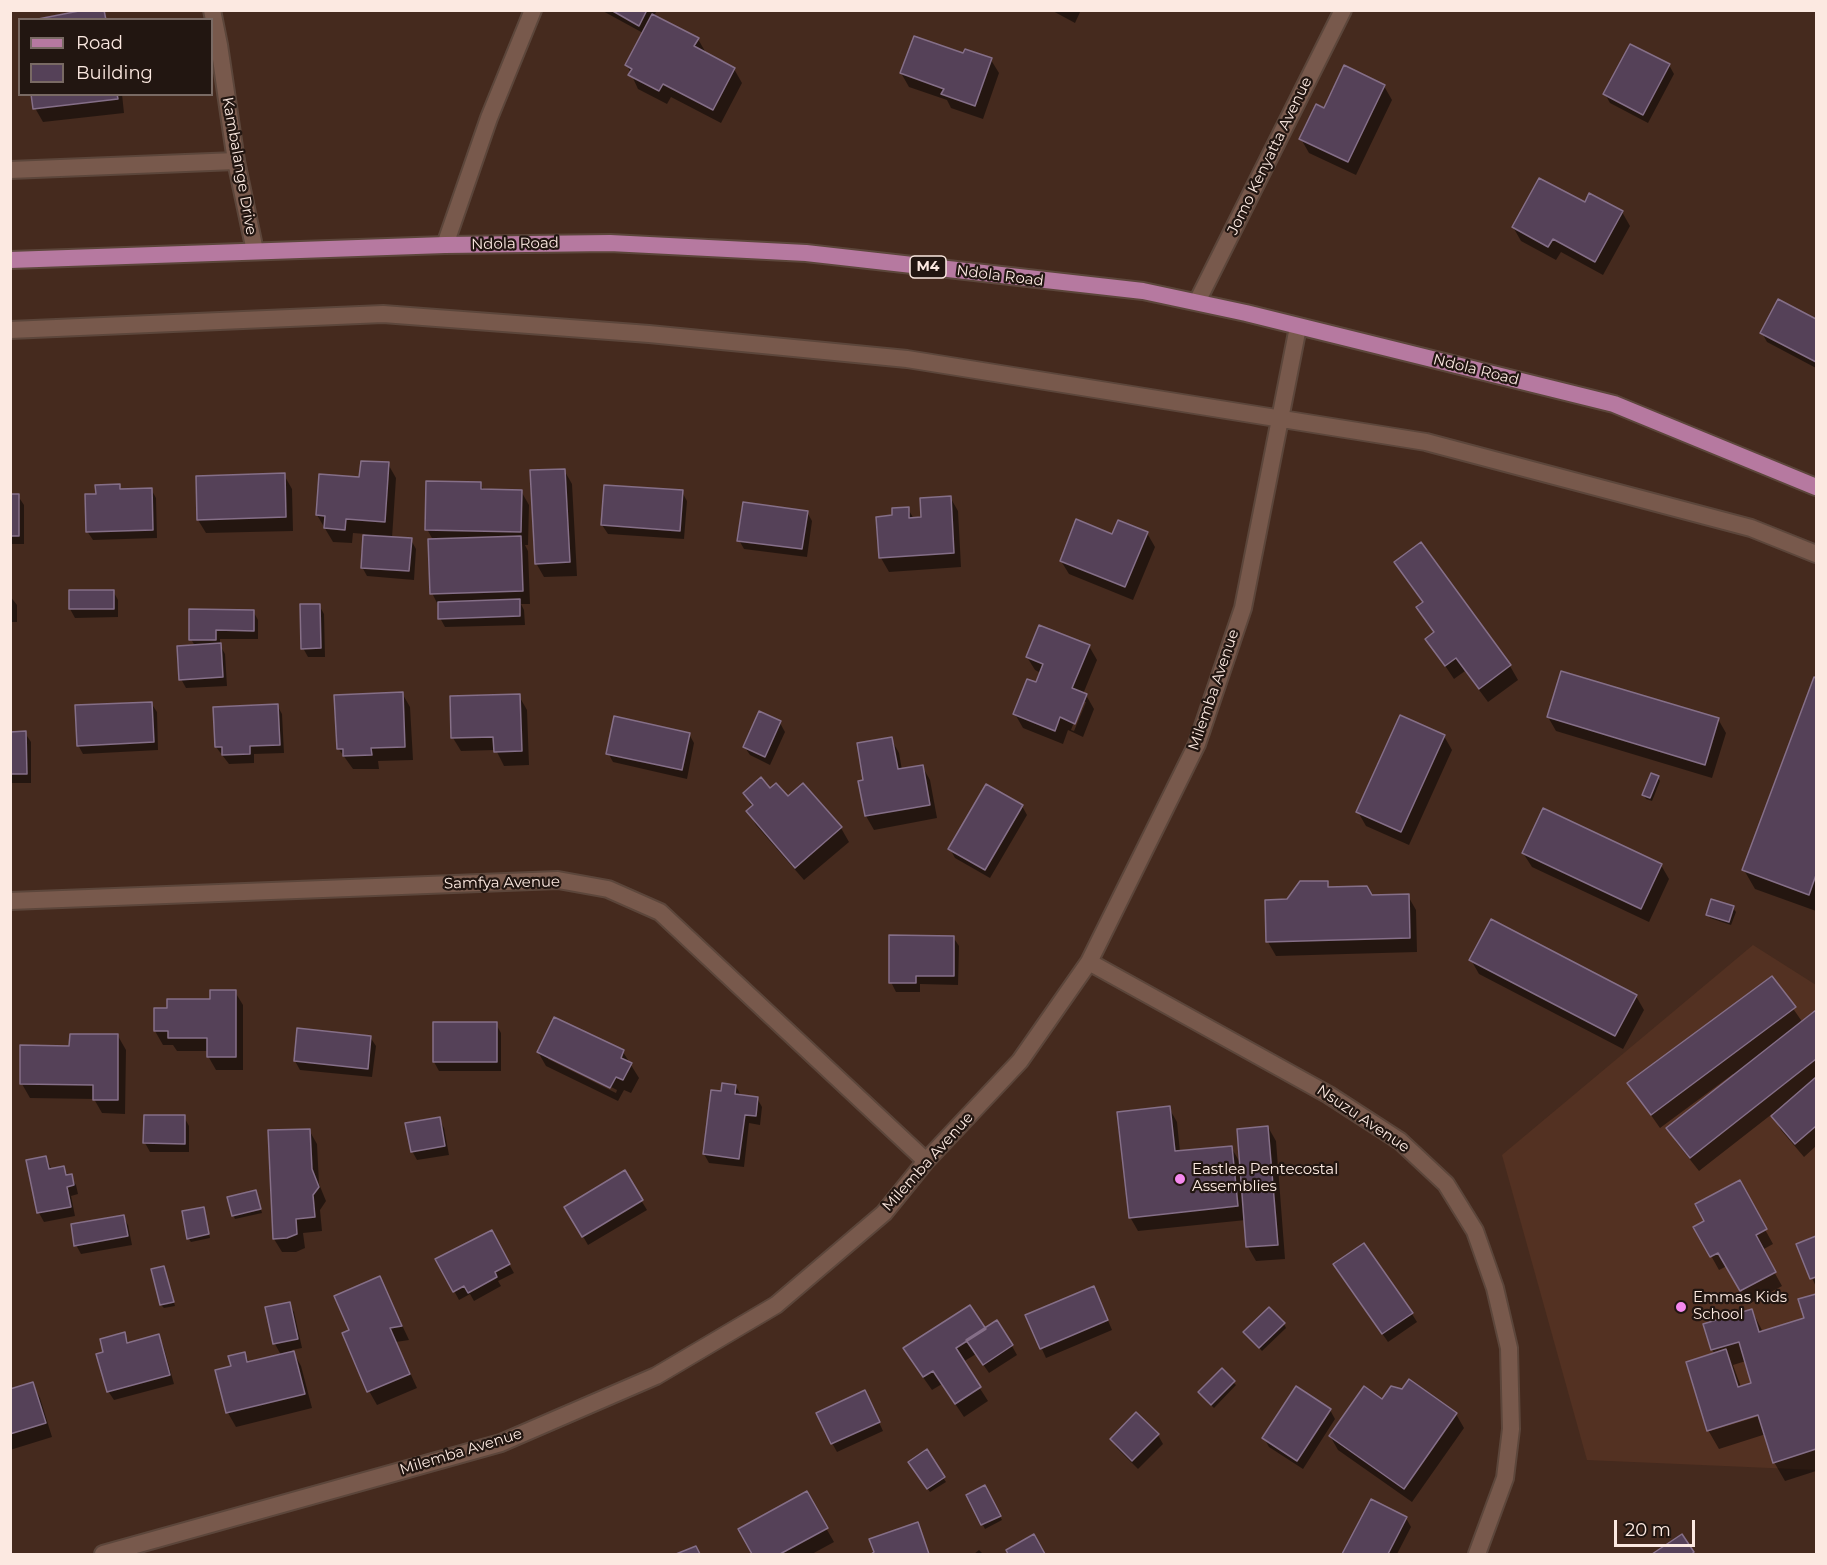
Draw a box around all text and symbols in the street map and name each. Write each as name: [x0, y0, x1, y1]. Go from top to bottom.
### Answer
legend: [18, 18, 213, 96]
text: Road: [76, 32, 123, 54]
text: Building: [76, 62, 153, 84]
street label: Jomo Kenyatta Avenue: [1224, 74, 1316, 238]
street label: Kambalange Drive: [218, 96, 260, 236]
street label: Ndola Road: [471, 234, 559, 254]
road number: M4: [910, 256, 946, 278]
street label: Ndola Road: [955, 262, 1045, 290]
street label: Ndola Road: [1431, 351, 1521, 389]
street label: Milemba Avenue: [1185, 627, 1243, 753]
street label: Samfya Avenue: [444, 873, 560, 893]
street label: Nsuzu Avenue: [1313, 1081, 1413, 1157]
street label: Milemba Avenue: [879, 1109, 977, 1215]
place label: Eastlea Pentecostal Assemblies: [1192, 1161, 1338, 1196]
marker: Eastlea Pentecostal Assemblies: [1173, 1172, 1187, 1186]
place label: Emmas Kids School: [1693, 1289, 1787, 1324]
marker: Emmas Kids School: [1674, 1300, 1688, 1314]
street label: Milemba Avenue: [398, 1425, 524, 1479]
scale bar: [1617, 1508, 1698, 1546]
text: 20 m: [1625, 1519, 1671, 1541]

